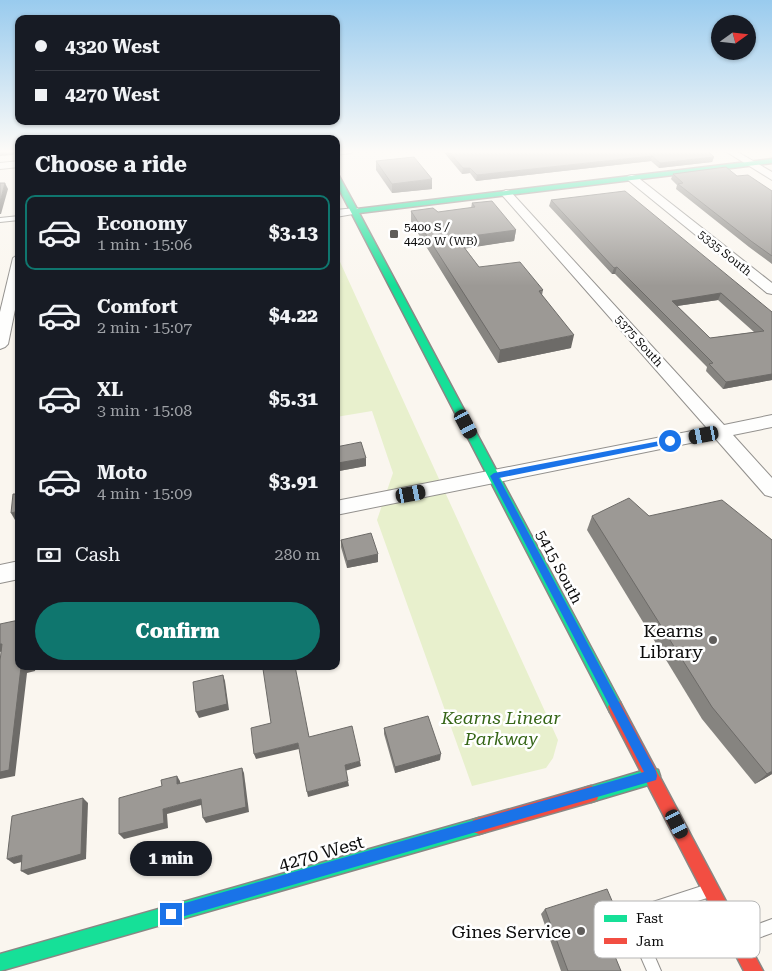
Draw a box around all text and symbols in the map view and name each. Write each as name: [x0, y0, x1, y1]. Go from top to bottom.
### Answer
north arrow: [711, 15, 756, 60]
map controls: [711, 15, 756, 60]
text: 4320 West: [65, 35, 160, 58]
text: 4270 West: [65, 83, 160, 106]
text: Choose a ride: [35, 152, 187, 177]
icon: car: [37, 210, 82, 255]
text: Economy: [97, 212, 187, 235]
place label: 5400 S / 4420 W (WB): [404, 220, 478, 248]
text: $3.13: [269, 221, 318, 244]
street label: 5335 South: [695, 227, 755, 279]
marker: 5400 S / 4420 W (WB): [388, 228, 400, 240]
text: 1 min · 15:06: [97, 235, 192, 254]
icon: car: [37, 293, 82, 338]
text: Comfort: [97, 295, 178, 318]
text: $4.22: [269, 304, 318, 327]
street label: 5375 South: [612, 312, 666, 370]
text: 2 min · 15:07: [97, 318, 192, 337]
icon: car: [37, 376, 82, 421]
text: XL: [97, 378, 123, 401]
text: $5.31: [269, 387, 318, 410]
text: 3 min · 15:08: [97, 401, 192, 420]
car: [452, 407, 479, 441]
car: [687, 425, 720, 445]
route start: [659, 430, 681, 452]
icon: car: [37, 459, 82, 504]
text: Moto: [97, 461, 147, 484]
text: $3.91: [269, 470, 318, 493]
text: 4 min · 15:09: [97, 484, 192, 503]
car: [394, 484, 427, 504]
street label: 5415 South: [532, 527, 586, 607]
icon: cash: [35, 541, 63, 569]
text: Cash: [75, 543, 120, 566]
text: 280 m: [274, 545, 320, 564]
button: Confirm: [35, 602, 320, 660]
place label: Kearns Library: [639, 620, 703, 662]
marker: Kearns Library: [707, 634, 719, 646]
park label: Kearns Linear Parkway: [440, 707, 561, 749]
car: [663, 807, 690, 841]
street label: 4270 West: [276, 831, 366, 875]
callout: 1 min: [130, 842, 212, 876]
text: 1 min: [149, 849, 193, 868]
legend: [594, 901, 760, 958]
route end: [160, 903, 182, 925]
text: Fast: [636, 910, 663, 926]
place label: Gines Service: [452, 921, 571, 942]
marker: Gines Service: [575, 925, 587, 937]
text: Jam: [636, 933, 664, 949]

